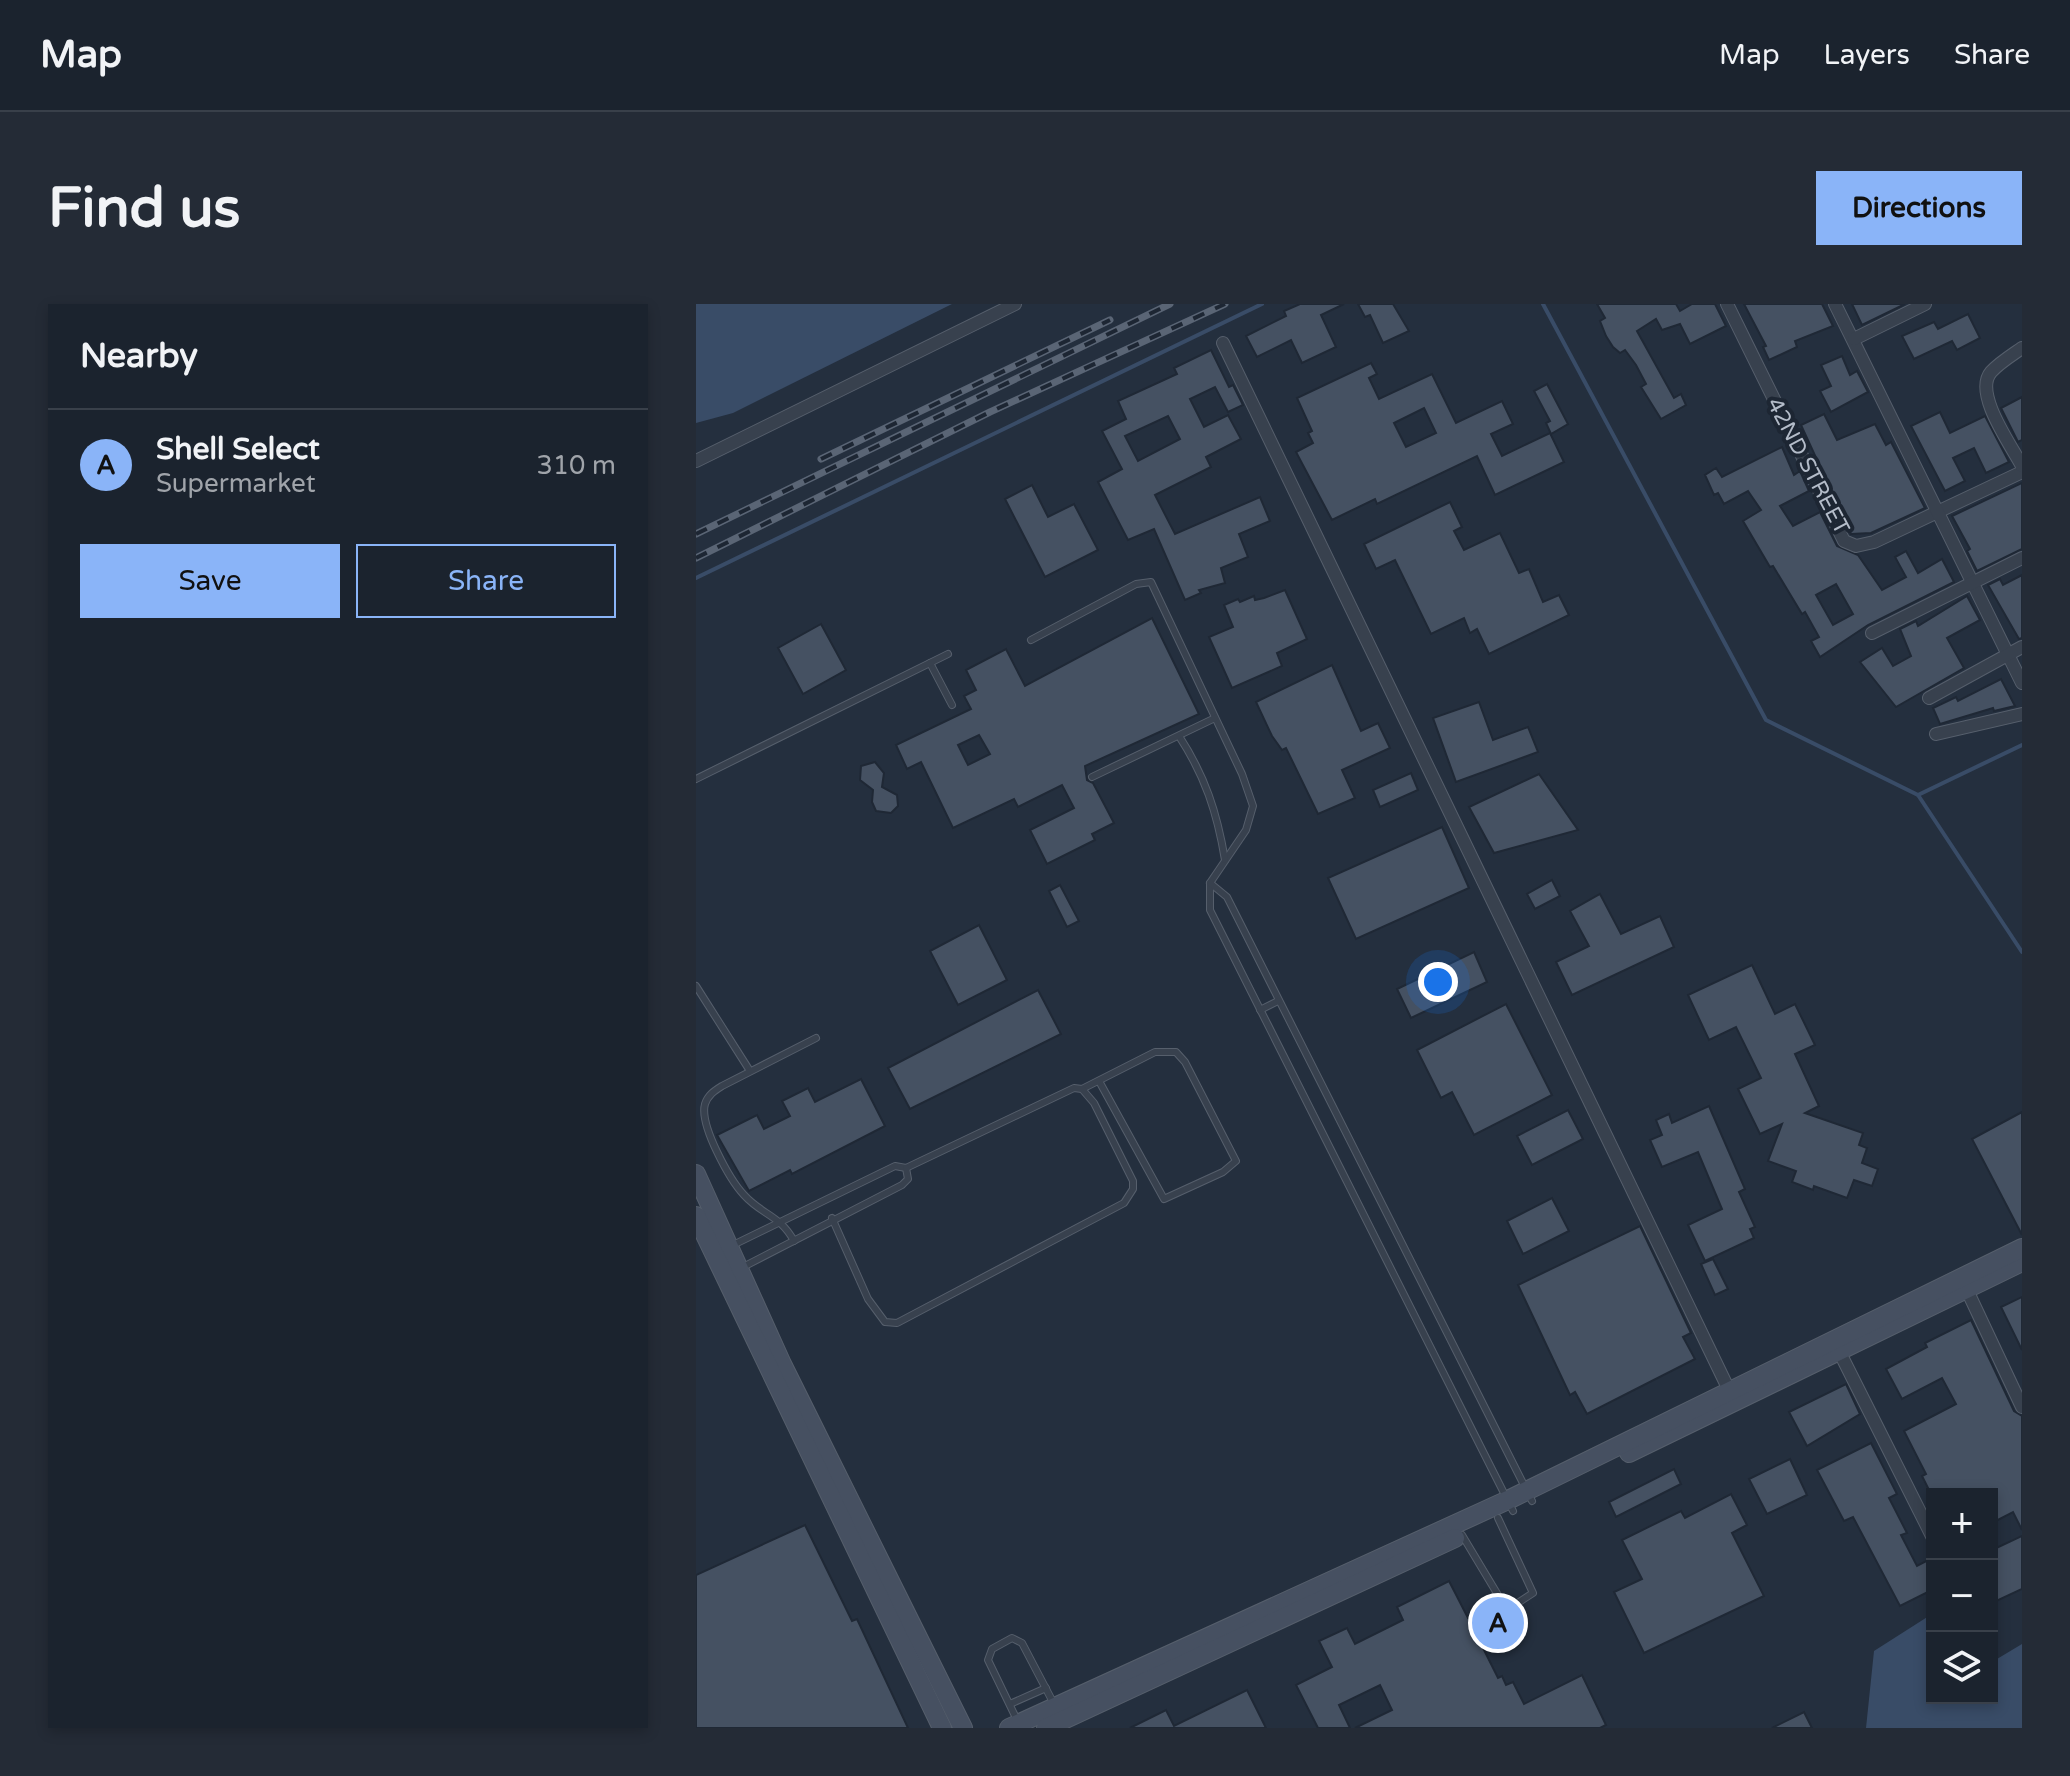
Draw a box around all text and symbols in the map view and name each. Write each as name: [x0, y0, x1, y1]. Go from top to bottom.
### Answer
text: Map: [40, 32, 122, 78]
text: Map: [1719, 38, 1780, 72]
text: Layers: [1824, 38, 1910, 72]
text: Share: [1954, 38, 2030, 72]
button: Directions: [1816, 171, 2022, 245]
text: Find us: [48, 175, 240, 242]
text: Nearby: [80, 336, 198, 377]
street label: 42ND STREET: [1761, 393, 1855, 539]
text: Shell Select: [156, 431, 320, 468]
text: A: [96, 450, 116, 481]
text: 310 m: [536, 450, 616, 481]
text: Supermarket: [156, 468, 316, 499]
button: Save: [80, 544, 340, 618]
button: Share: [356, 544, 616, 618]
your location: [1418, 962, 1458, 1002]
map controls: [1926, 1488, 1998, 1704]
button: +: [1926, 1488, 1998, 1560]
button: −: [1926, 1560, 1998, 1632]
pin: A: [1472, 1593, 1524, 1653]
button: layers: [1926, 1632, 1998, 1704]

